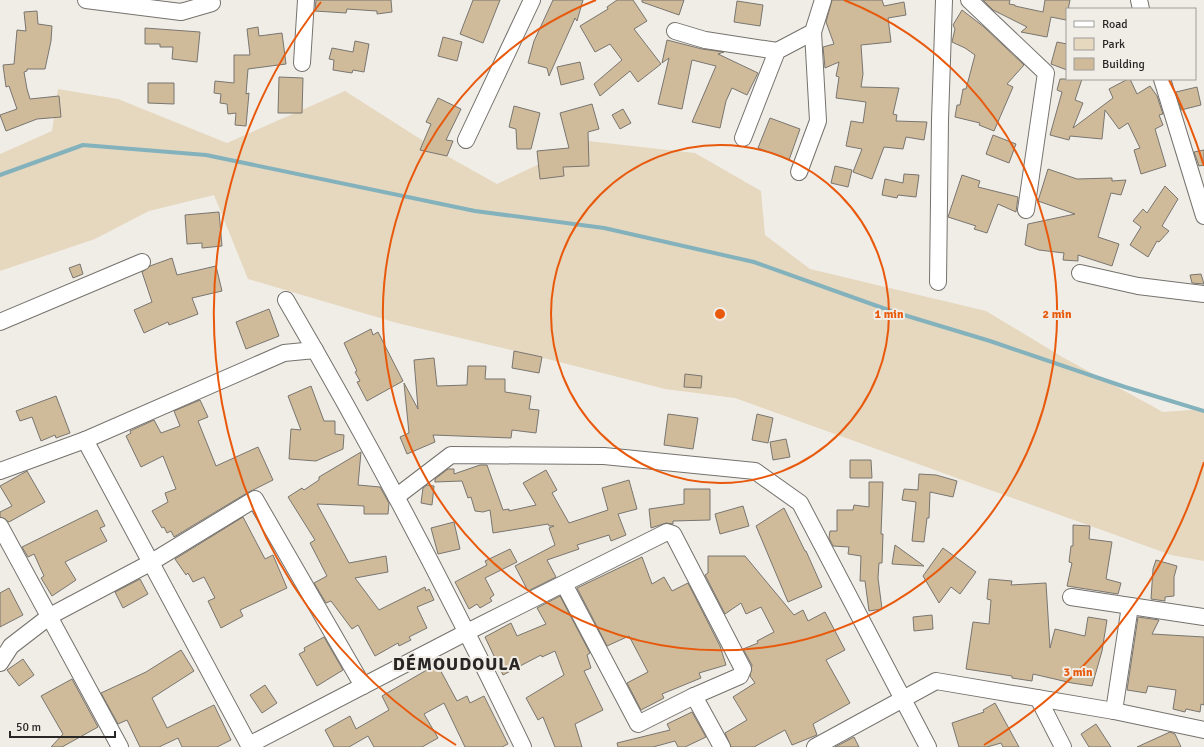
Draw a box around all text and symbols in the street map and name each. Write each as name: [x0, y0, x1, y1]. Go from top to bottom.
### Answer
legend: [1066, 8, 1196, 80]
text: Road: [1102, 17, 1128, 32]
text: Park: [1102, 37, 1125, 52]
text: Building: [1102, 57, 1145, 72]
centre of rings: [713, 307, 727, 321]
text: 1 min: [875, 307, 904, 322]
text: 2 min: [1043, 307, 1072, 322]
district label: DÉMOUDOULA: [393, 653, 521, 675]
text: 3 min: [1064, 665, 1093, 680]
scale bar: [10, 713, 115, 739]
text: 50 m: [16, 720, 41, 735]

